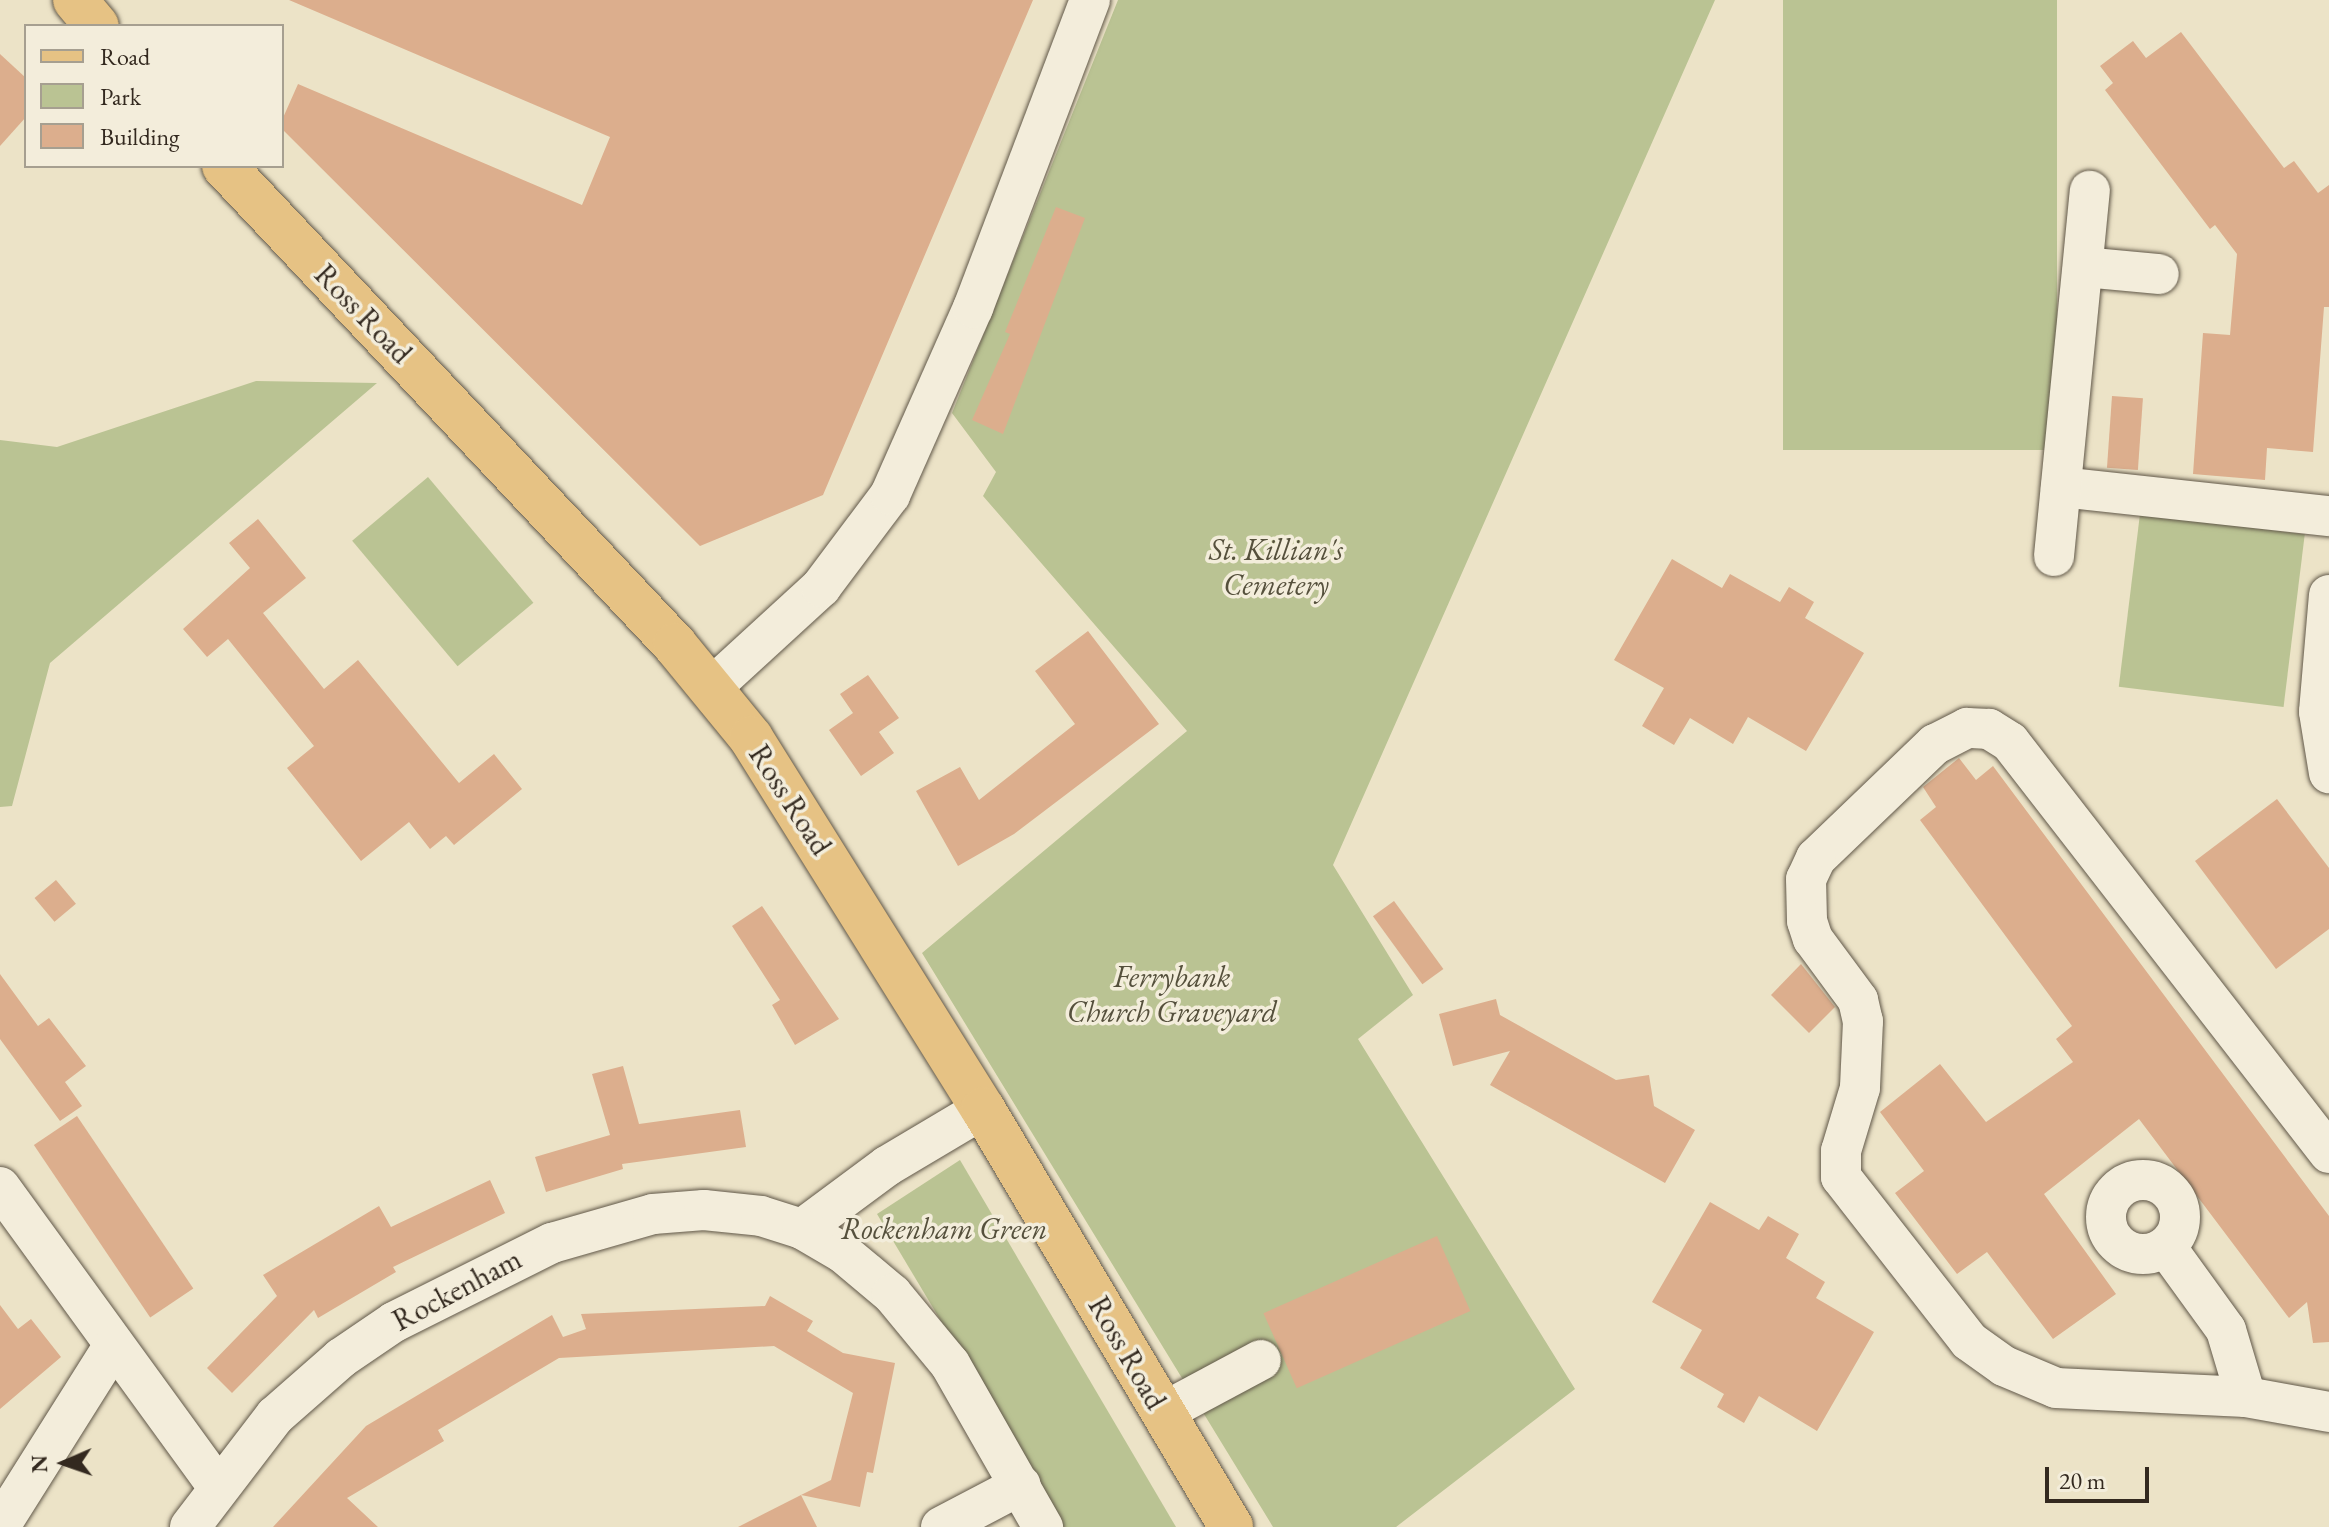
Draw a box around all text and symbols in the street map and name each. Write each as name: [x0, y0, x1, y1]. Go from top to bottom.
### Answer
legend: [24, 24, 284, 168]
text: Road: [100, 41, 150, 72]
text: Park: [100, 81, 141, 112]
text: Building: [100, 121, 180, 152]
street label: Ross Road: [307, 257, 419, 371]
park label: St. Killian's Cemetery: [1209, 532, 1343, 602]
street label: Ross Road: [741, 738, 839, 862]
park label: Ferrybank Church Graveyard: [1067, 959, 1277, 1030]
park label: Rockenham Green: [841, 1211, 1047, 1247]
street label: Rockenham: [386, 1241, 528, 1339]
street label: Ross Road: [1080, 1290, 1174, 1416]
north arrow: [24, 1423, 104, 1503]
scale bar: [2049, 1451, 2153, 1501]
text: N: [25, 1454, 54, 1473]
text: 20 m: [2059, 1465, 2106, 1496]

